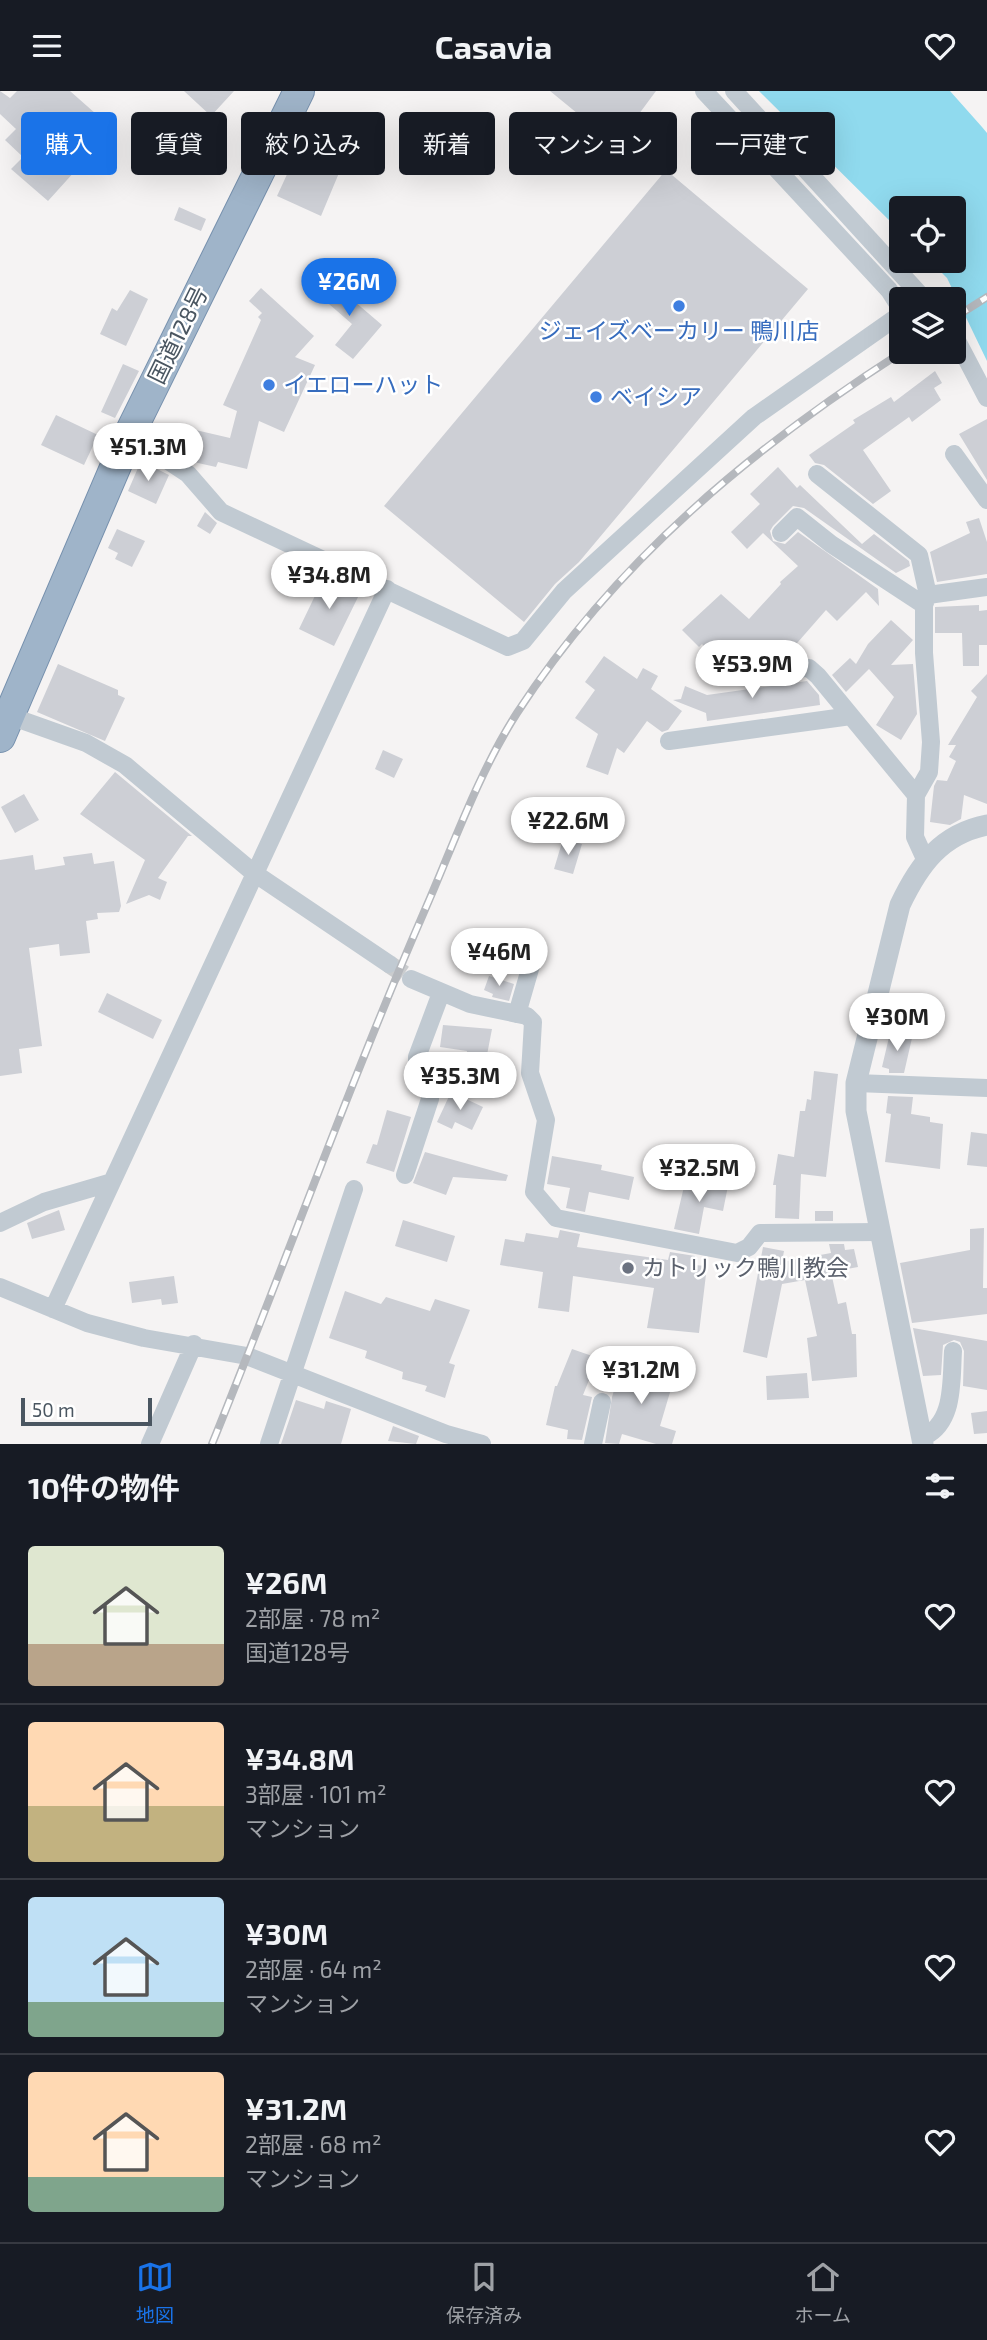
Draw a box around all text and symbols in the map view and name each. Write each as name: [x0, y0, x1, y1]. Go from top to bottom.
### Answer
icon: menu: [28, 27, 66, 65]
text: Casavia: [435, 27, 552, 65]
icon: heart: [921, 27, 959, 65]
chip: 購入: [21, 112, 117, 175]
chip: 賃貸: [131, 112, 227, 175]
chip: 絞り込み: [241, 112, 385, 175]
chip: 新着: [399, 112, 495, 175]
chip: マンション: [509, 112, 677, 175]
chip: 一戸建て: [691, 112, 835, 175]
map controls: [889, 196, 966, 364]
button: locate: [889, 196, 966, 273]
pin: ¥26M: [308, 259, 390, 318]
text: ¥26M: [317, 267, 381, 295]
street label: 国道128号: [141, 281, 213, 388]
button: layers: [889, 287, 966, 364]
marker: ジェイズベーカリー 鴨川店: [671, 298, 687, 314]
place label: ジェイズベーカリー 鴨川店: [539, 316, 819, 344]
place label: イエローハット: [283, 370, 443, 398]
marker: イエローハット: [261, 377, 277, 393]
place label: ベイシア: [610, 382, 702, 410]
marker: ベイシア: [588, 389, 604, 405]
pin: ¥51.3M: [91, 423, 205, 483]
text: ¥51.3M: [109, 432, 187, 460]
pin: ¥34.8M: [272, 552, 386, 611]
text: ¥34.8M: [287, 560, 371, 588]
pin: ¥53.9M: [695, 641, 809, 700]
text: ¥53.9M: [711, 649, 793, 677]
pin: ¥22.6M: [511, 797, 625, 857]
text: ¥22.6M: [527, 806, 609, 834]
pin: ¥46M: [458, 929, 540, 988]
text: ¥46M: [467, 937, 531, 965]
pin: ¥30M: [856, 993, 938, 1053]
text: ¥30M: [865, 1002, 929, 1030]
pin: ¥35.3M: [403, 1053, 517, 1112]
text: ¥35.3M: [420, 1061, 500, 1089]
pin: ¥32.5M: [642, 1145, 756, 1204]
text: ¥32.5M: [658, 1153, 740, 1181]
place label: カトリック鴨川教会: [642, 1253, 849, 1281]
marker: カトリック鴨川教会: [620, 1260, 636, 1276]
pin: ¥31.2M: [584, 1347, 698, 1406]
text: ¥31.2M: [602, 1355, 680, 1383]
scale bar: [21, 1395, 152, 1427]
text: 50 m: [32, 1398, 75, 1421]
icon: filters: [921, 1467, 959, 1505]
text: 10件の物件: [28, 1469, 180, 1505]
text: ¥26M: [245, 1564, 328, 1600]
icon: home: [84, 1574, 168, 1658]
icon: heart: [921, 1597, 959, 1635]
text: 2部屋 · 78 m²: [245, 1604, 380, 1632]
text: 国道128号: [245, 1638, 350, 1666]
text: ¥34.8M: [245, 1740, 355, 1776]
icon: home: [84, 1750, 168, 1834]
icon: heart: [921, 1773, 959, 1811]
text: 3部屋 · 101 m²: [245, 1780, 386, 1808]
text: マンション: [245, 1814, 360, 1842]
text: ¥30M: [245, 1915, 328, 1951]
icon: home: [84, 1925, 168, 2009]
icon: heart: [921, 1948, 959, 1986]
text: 2部屋 · 64 m²: [245, 1955, 382, 1983]
text: マンション: [245, 1989, 360, 2017]
text: ¥31.2M: [245, 2090, 347, 2126]
icon: home: [84, 2100, 168, 2184]
icon: heart: [921, 2123, 959, 2161]
text: 2部屋 · 68 m²: [245, 2130, 382, 2158]
text: マンション: [245, 2164, 360, 2192]
tab: 地図: [136, 2258, 174, 2327]
tab: 保存済み: [446, 2258, 522, 2327]
tab: ホーム: [794, 2258, 851, 2327]

